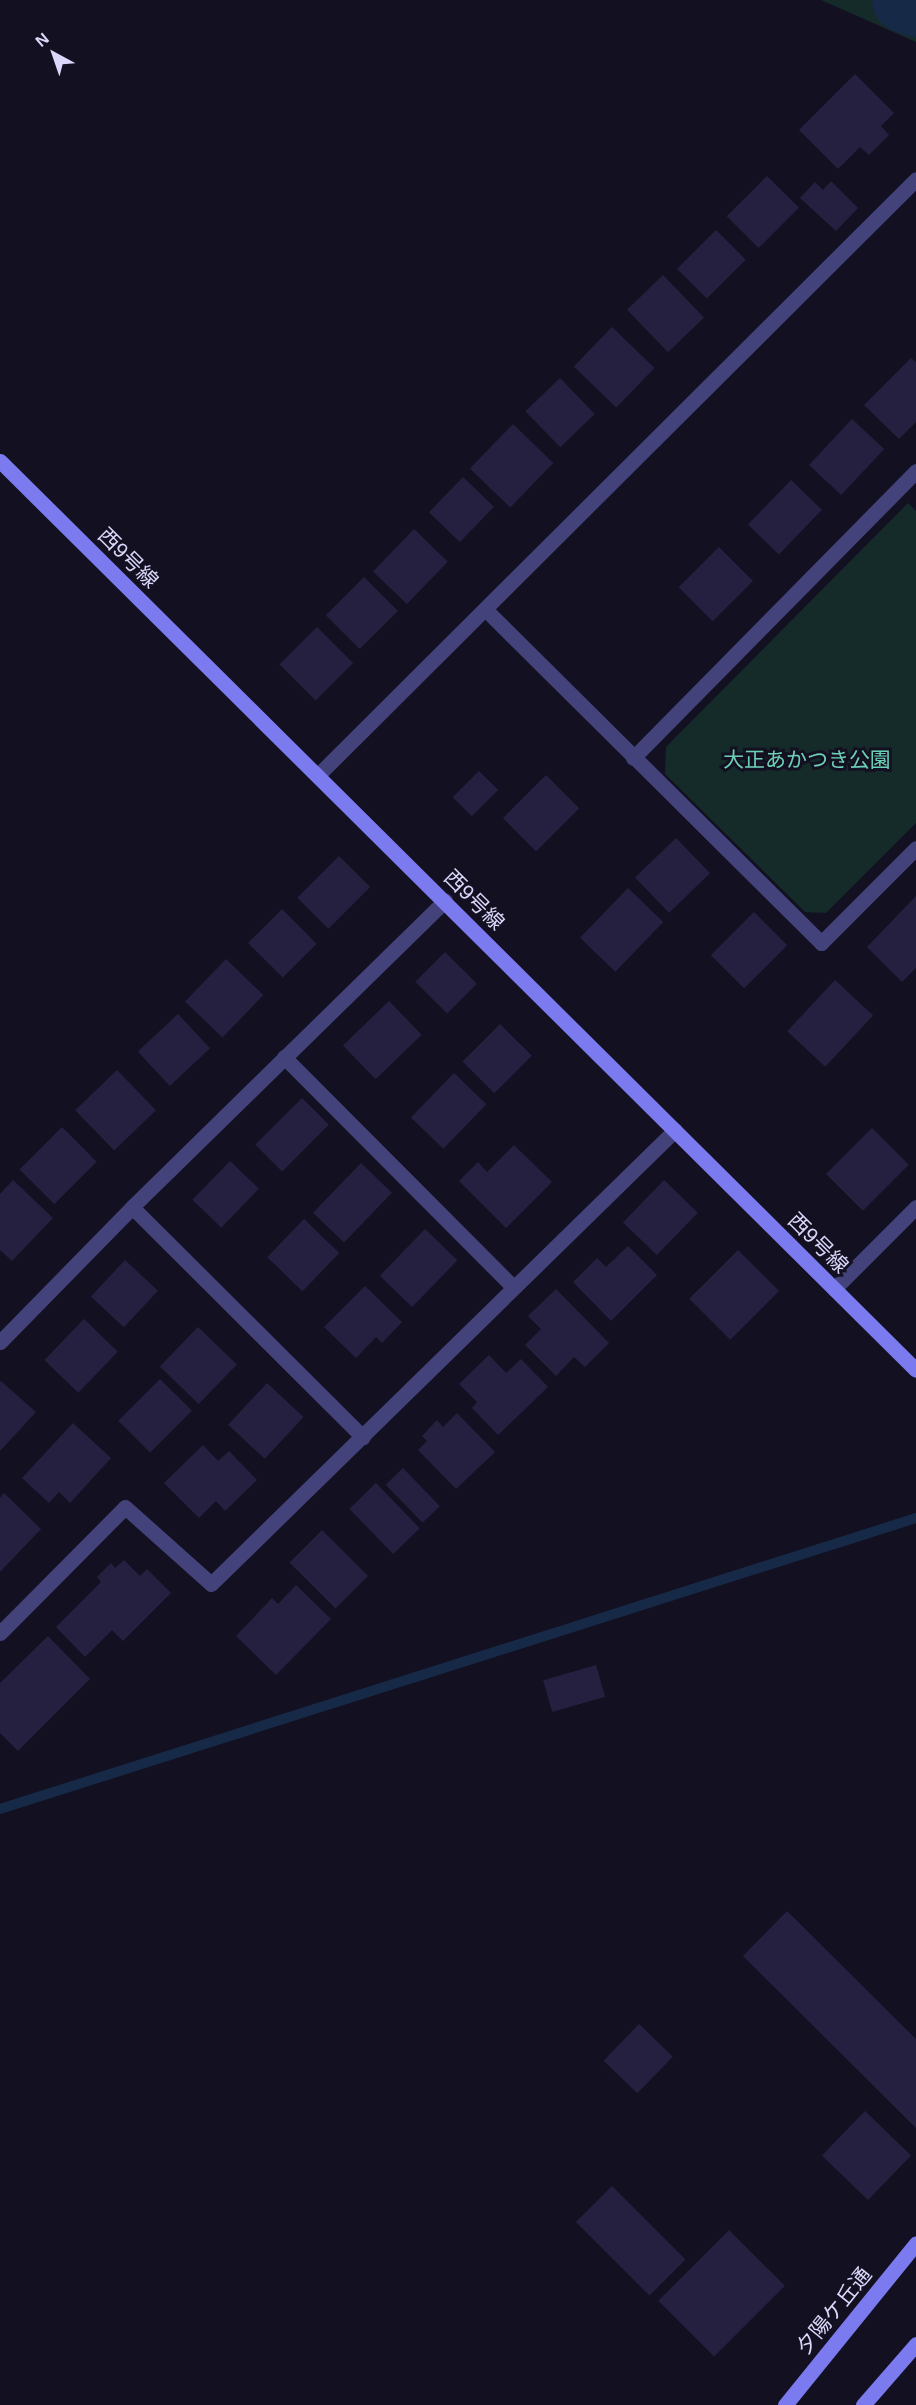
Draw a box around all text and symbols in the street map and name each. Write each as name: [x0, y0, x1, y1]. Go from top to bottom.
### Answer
north arrow: [24, 24, 84, 84]
text: N: [32, 30, 52, 50]
street label: 西9号線: [93, 523, 163, 593]
park label: 大正あかつき公園: [723, 747, 891, 773]
street label: 西9号線: [439, 865, 509, 935]
street label: 西9号線: [783, 1208, 853, 1278]
street label: 夕陽ケ丘通: [791, 2262, 877, 2360]

